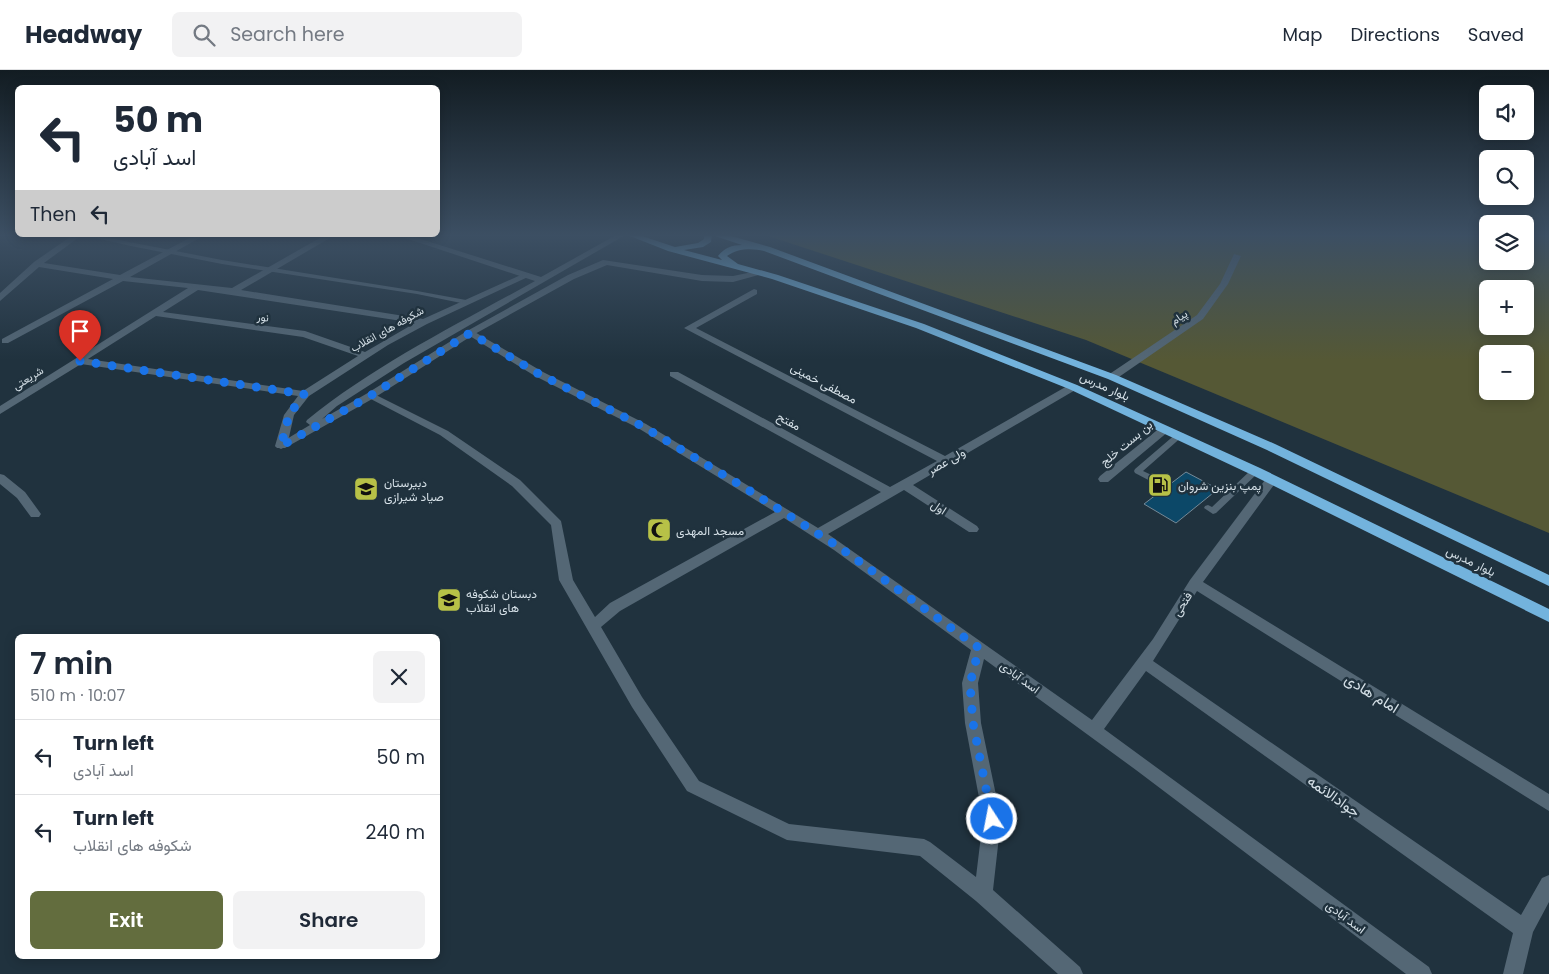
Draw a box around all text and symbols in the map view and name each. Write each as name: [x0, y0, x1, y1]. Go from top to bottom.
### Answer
search box: [172, 12, 522, 57]
text: Headway: [25, 18, 142, 51]
icon: search: [190, 21, 218, 49]
text: Search here: [230, 21, 345, 48]
text: Map: [1283, 22, 1322, 47]
text: Directions: [1350, 22, 1440, 47]
text: Saved: [1468, 22, 1524, 47]
map controls: [1479, 85, 1534, 400]
button: sound: [1479, 85, 1534, 140]
text: 50 m: [113, 95, 203, 144]
icon: left: [30, 105, 95, 170]
text: اسد آبادی: [113, 142, 196, 173]
button: search: [1479, 150, 1534, 205]
icon: left: [86, 200, 114, 228]
text: Then: [30, 201, 76, 228]
button: layers: [1479, 215, 1534, 270]
button: +: [1479, 280, 1534, 335]
street label: شکوفه های انقلاب: [347, 302, 427, 356]
street label: پیام: [1167, 305, 1191, 328]
street label: نور: [255, 308, 270, 326]
pin: [59, 310, 101, 361]
icon: arrive: [66, 317, 94, 345]
button: −: [1479, 345, 1534, 400]
street label: مصطفی خمینی: [788, 358, 860, 408]
street label: شریعتی: [9, 362, 47, 394]
street label: بلوار مدرس: [1077, 367, 1133, 405]
street label: مفتح: [773, 408, 804, 435]
street label: بن بست خلج: [1096, 416, 1156, 471]
street label: ولی عصر: [923, 443, 968, 479]
fuel station icon: پمپ بنزین شروان: [1147, 472, 1173, 498]
place label: دبیرستان صیاد شیرازی: [384, 474, 444, 505]
school or university icon: دبیرستان صیاد شیرازی: [353, 476, 379, 502]
place label: پمپ بنزین شروان: [1178, 477, 1262, 494]
street label: اول: [928, 496, 950, 518]
mosque icon: مسجد المهدی: [646, 517, 672, 543]
place label: مسجد المهدی: [676, 522, 744, 539]
street label: بلوار مدرس: [1443, 542, 1499, 580]
place label: دبستان شکوفه های انقلاب: [466, 585, 537, 616]
school or university icon: دبستان شکوفه های انقلاب: [436, 587, 462, 613]
street label: فتحی: [1168, 589, 1196, 619]
text: 7 min: [30, 642, 113, 685]
button: close: [373, 651, 425, 703]
street label: اسد آبادی: [997, 657, 1043, 697]
street label: امام هادی: [1341, 668, 1403, 718]
text: 510 m · 10:07: [30, 684, 125, 707]
text: Turn left: [73, 730, 154, 757]
icon: left: [30, 743, 58, 771]
text: 50 m: [376, 744, 425, 771]
text: اسد آبادی: [73, 759, 134, 782]
street label: جوادالائمه: [1303, 770, 1365, 822]
position arrow: [965, 792, 1017, 844]
text: Turn left: [73, 805, 154, 832]
icon: left: [30, 818, 58, 846]
text: 240 m: [366, 819, 425, 846]
text: شکوفه های انقلاب: [73, 834, 192, 857]
button: Exit: [30, 891, 223, 949]
button: Share: [233, 891, 425, 949]
street label: اسد آبادی: [1323, 897, 1369, 937]

